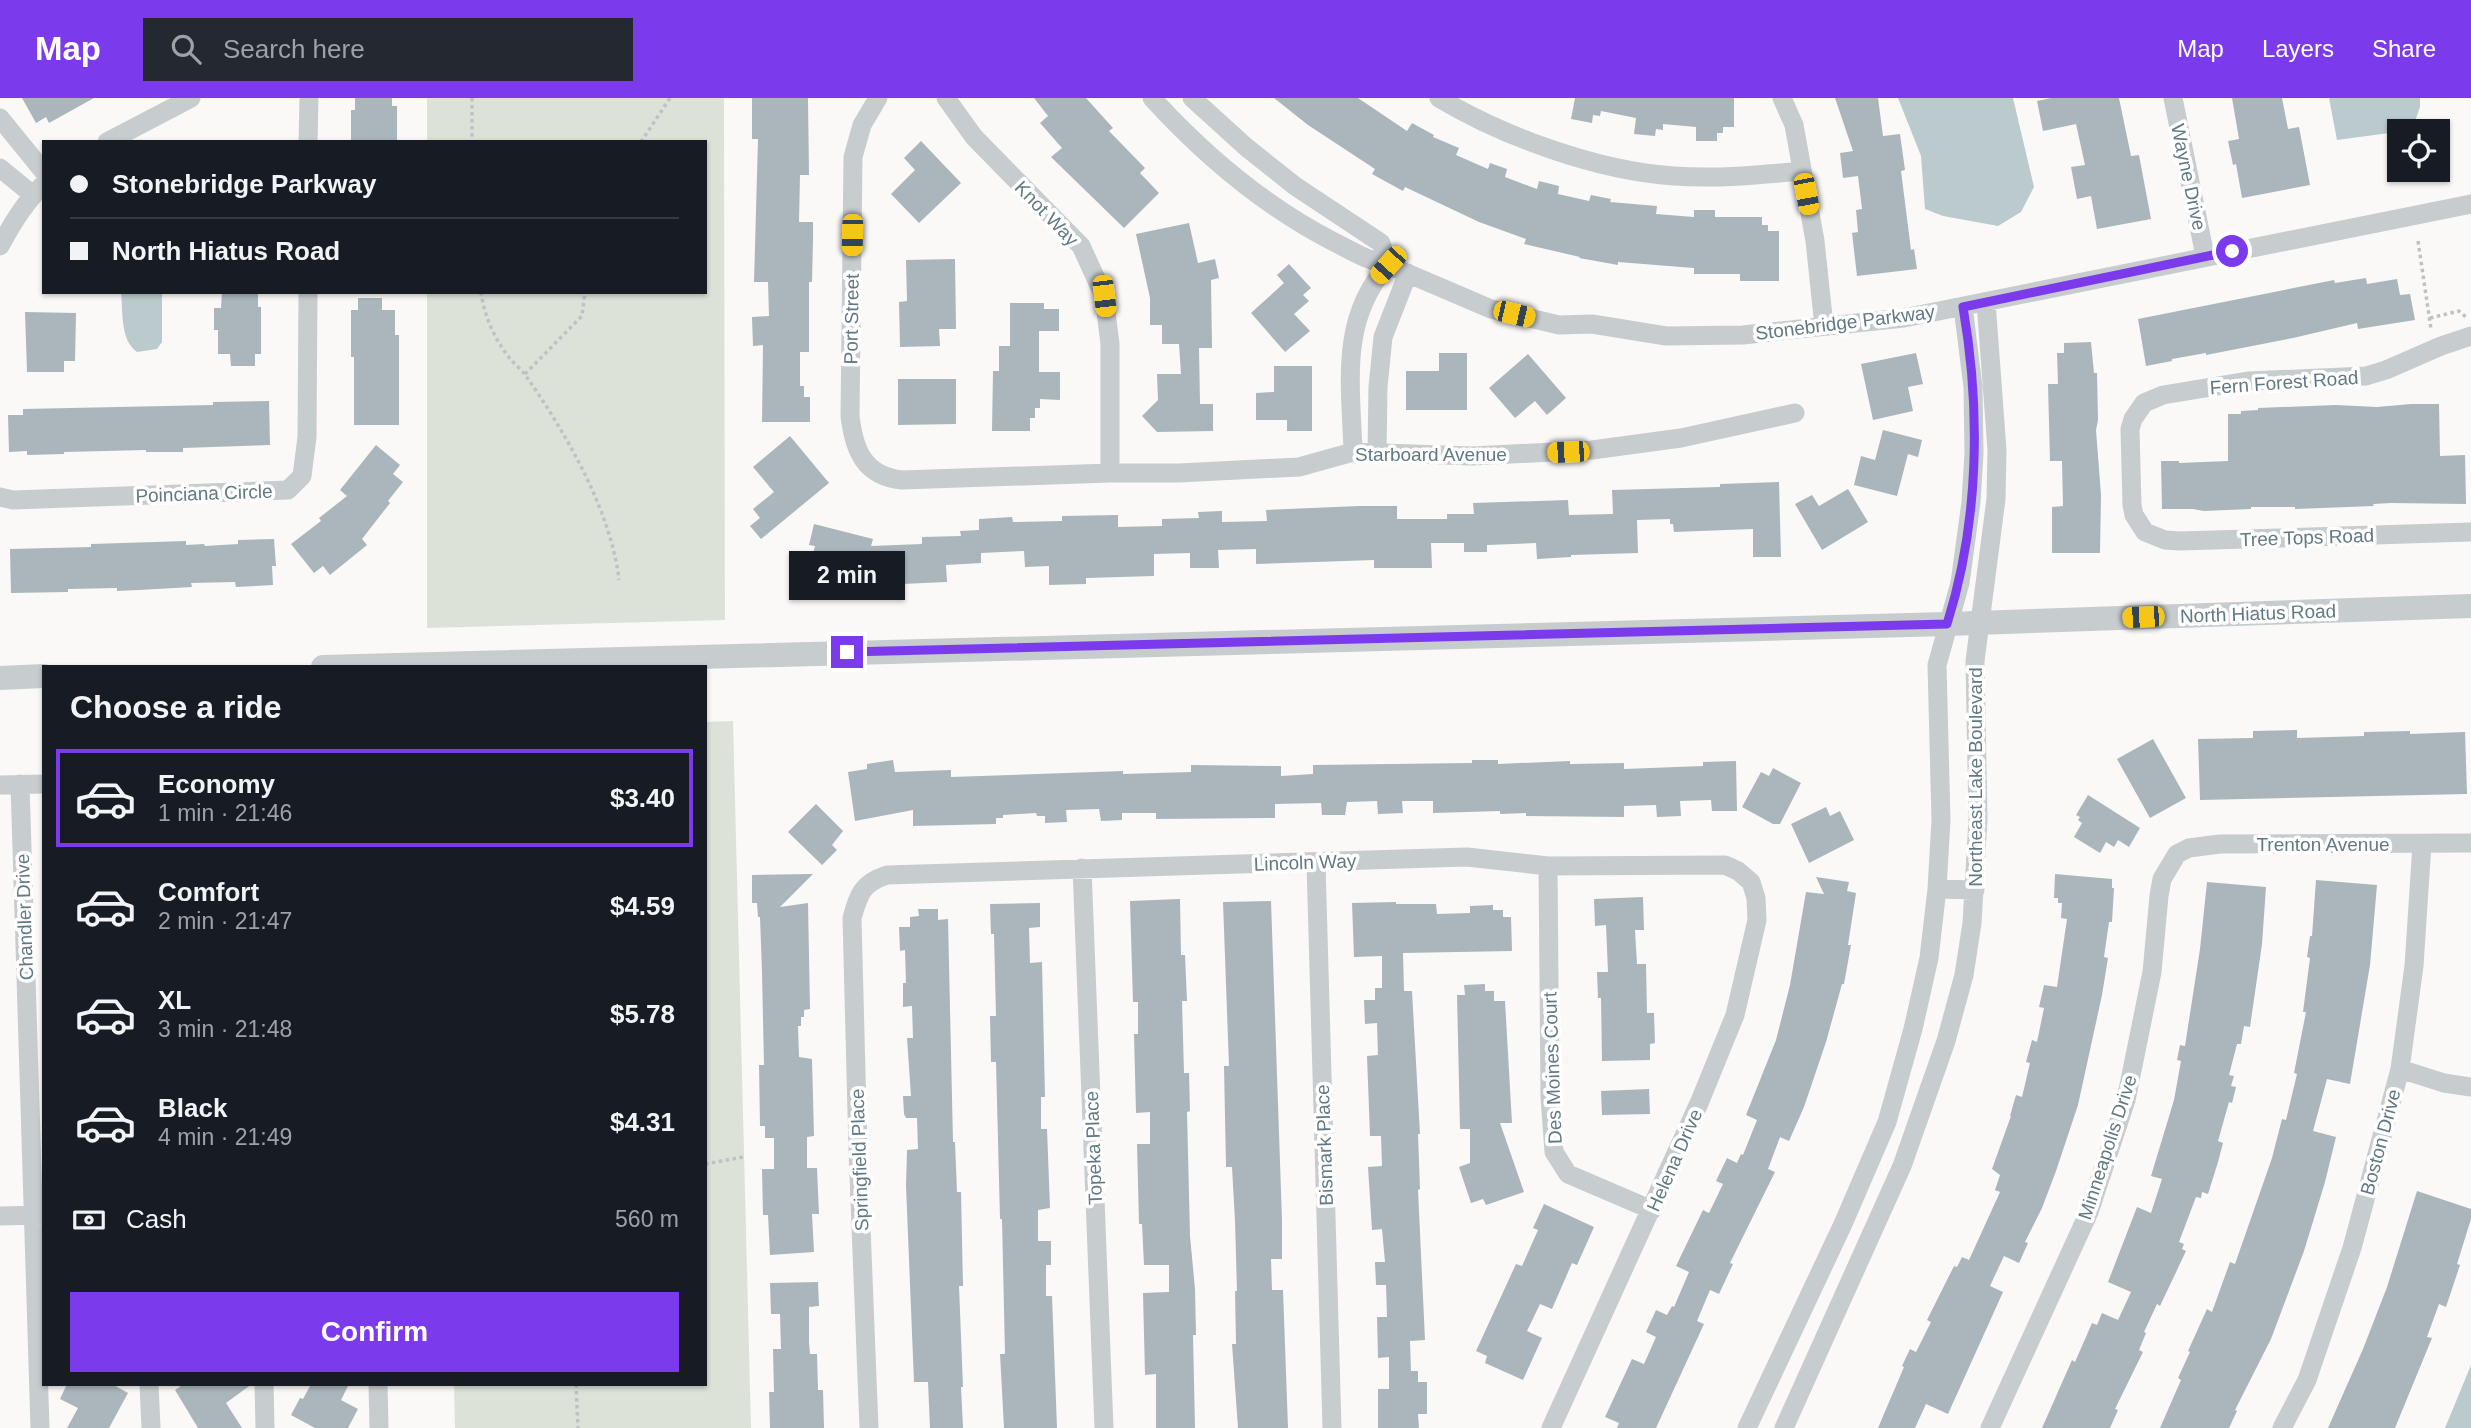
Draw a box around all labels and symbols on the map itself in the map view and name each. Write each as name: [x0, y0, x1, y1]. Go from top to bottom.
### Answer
street label: Wayne Drive: [2167, 122, 2210, 232]
car: [1792, 171, 1821, 217]
street label: Knot Way: [1011, 177, 1083, 250]
car: [842, 214, 863, 256]
route start: [2216, 235, 2248, 267]
car: [1367, 242, 1410, 288]
street label: Port Street: [840, 273, 863, 365]
car: [1092, 274, 1117, 318]
car: [1492, 299, 1537, 329]
street label: Stonebridge Parkway: [1754, 301, 1936, 344]
street label: Fern Forest Road: [2209, 367, 2359, 398]
car: [1547, 441, 1590, 463]
street label: Starboard Avenue: [1355, 444, 1507, 465]
street label: Poinciana Circle: [135, 481, 273, 506]
street label: Tree Tops Road: [2240, 525, 2374, 550]
callout: 2 min: [789, 550, 905, 600]
street label: North Hiatus Road: [2180, 600, 2336, 627]
car: [2122, 606, 2165, 628]
route end: [831, 636, 863, 668]
street label: Northeast Lake Boulevard: [1965, 667, 1986, 887]
street label: Trenton Avenue: [2256, 834, 2390, 855]
street label: Lincoln Way: [1253, 850, 1357, 875]
street label: Chandler Drive: [12, 853, 37, 981]
street label: Des Moines Court: [1539, 991, 1566, 1144]
street label: Minneapolis Drive: [2074, 1072, 2141, 1222]
street label: Bismark Place: [1312, 1084, 1337, 1206]
street label: Boston Drive: [2356, 1087, 2405, 1197]
street label: Springfield Place: [847, 1088, 872, 1232]
street label: Topeka Place: [1081, 1091, 1106, 1205]
street label: Helena Drive: [1643, 1106, 1706, 1215]

